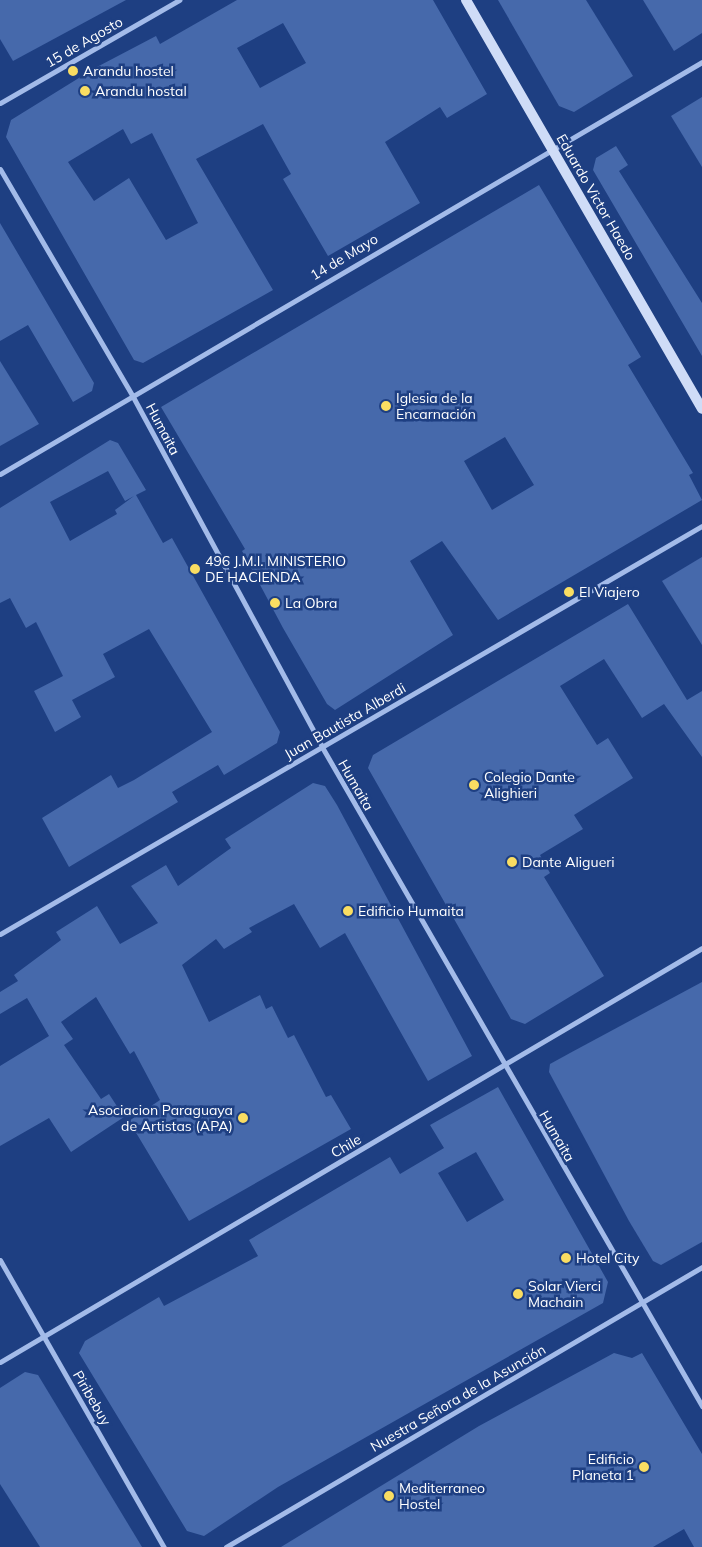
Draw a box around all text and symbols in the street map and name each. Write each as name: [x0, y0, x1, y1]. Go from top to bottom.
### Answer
street label: 15 de Agosto: [42, 13, 126, 71]
place label: Arandu hostel: [83, 63, 174, 79]
marker: Arandu hostel: [67, 65, 79, 77]
place label: Arandu hostal: [95, 83, 187, 99]
marker: Arandu hostal: [79, 85, 91, 97]
street label: Eduardo Victor Haedo: [553, 131, 639, 263]
street label: 14 de Mayo: [307, 230, 381, 284]
place label: Iglesia de la Encarnación: [396, 390, 476, 422]
street label: Humaita: [142, 400, 184, 458]
marker: Iglesia de la Encarnación: [380, 400, 392, 412]
place label: 496 J.M.I. MINISTERIO DE HACIENDA: [205, 553, 346, 586]
marker: 496 J.M.I. MINISTERIO DE HACIENDA: [189, 563, 201, 575]
place label: El Viajero: [579, 584, 640, 600]
marker: El Viajero: [563, 586, 575, 598]
place label: La Obra: [285, 595, 337, 611]
marker: La Obra: [269, 597, 281, 609]
street label: Juan Bautista Alberdi: [281, 679, 409, 763]
street label: Humaita: [335, 756, 377, 814]
place label: Colegio Dante Alighieri: [484, 769, 575, 802]
marker: Colegio Dante Alighieri: [468, 779, 480, 791]
place label: Dante Aligueri: [522, 854, 615, 870]
marker: Dante Aligueri: [506, 856, 518, 868]
place label: Edificio Humaita: [358, 903, 464, 919]
marker: Edificio Humaita: [342, 905, 354, 917]
place label: Asociacion Paraguaya de Artistas (APA): [88, 1102, 233, 1134]
street label: Humaita: [536, 1107, 578, 1165]
marker: Asociacion Paraguaya de Artistas (APA): [237, 1112, 249, 1124]
street label: Chile: [328, 1131, 364, 1161]
place label: Hotel City: [576, 1250, 639, 1266]
marker: Hotel City: [560, 1252, 572, 1264]
place label: Solar Vierci Machain: [528, 1278, 601, 1310]
marker: Solar Vierci Machain: [512, 1288, 524, 1300]
street label: Nuestra Señora de la Asunción: [367, 1341, 549, 1455]
street label: Piribebuy: [70, 1367, 114, 1429]
place label: Edificio Planeta 1: [572, 1451, 634, 1484]
marker: Edificio Planeta 1: [638, 1461, 650, 1473]
place label: Mediterraneo Hostel: [399, 1480, 485, 1512]
marker: Mediterraneo Hostel: [383, 1490, 395, 1502]

